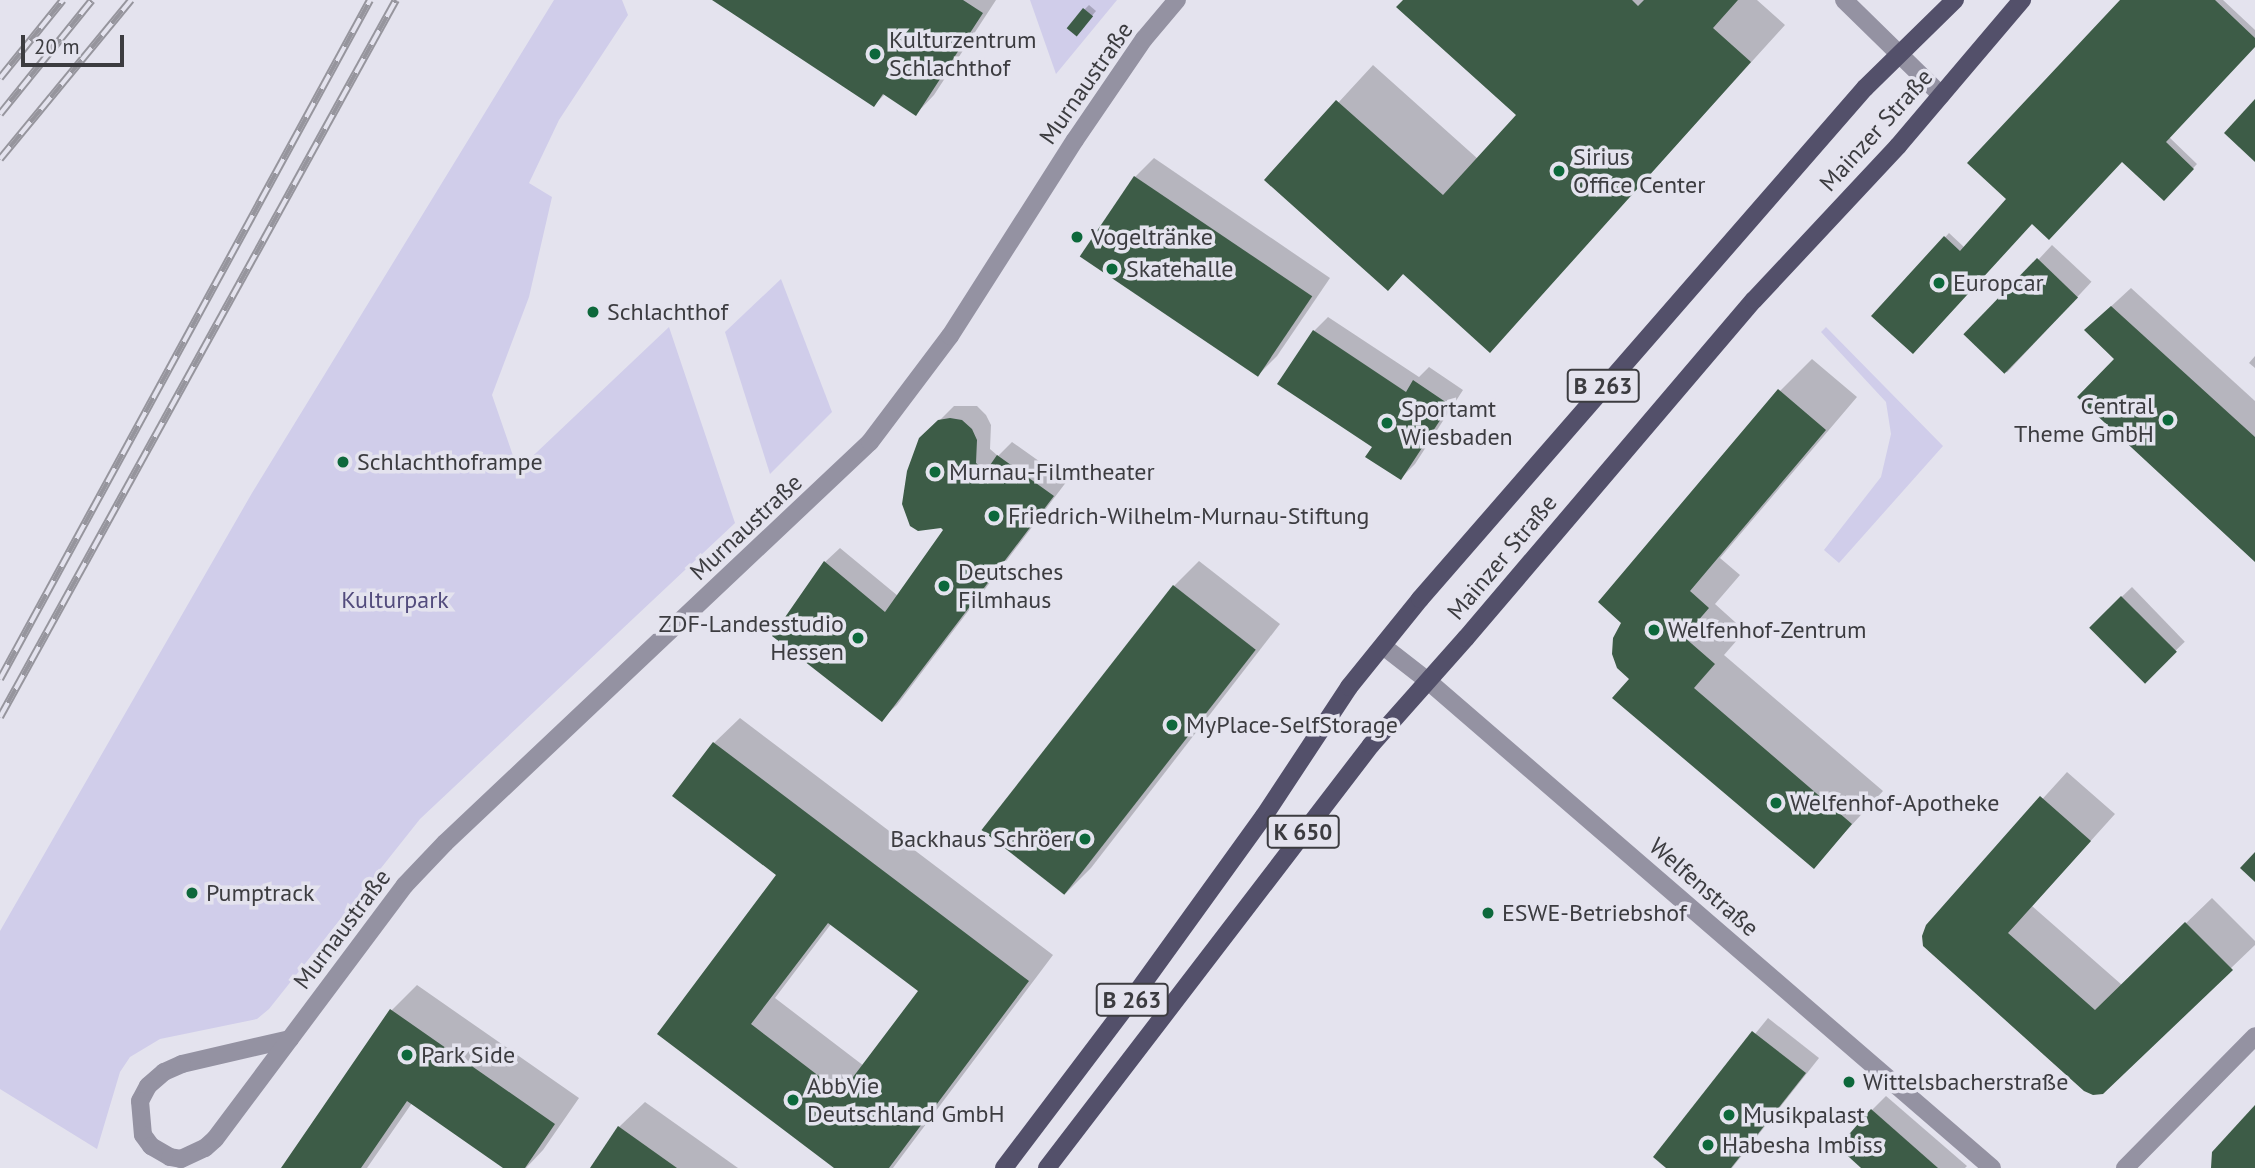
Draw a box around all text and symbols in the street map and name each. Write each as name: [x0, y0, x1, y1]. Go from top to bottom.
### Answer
street label: Murnaustraße: [1033, 16, 1139, 150]
scale bar: [24, 21, 128, 65]
place label: Kulturzentrum Schlachthof: [889, 26, 1037, 82]
text: 20 m: [34, 33, 80, 60]
marker: Kulturzentrum Schlachthof: [867, 46, 883, 62]
street label: Mainzer Straße: [1813, 63, 1939, 197]
place label: Sirius Office Center: [1573, 143, 1705, 199]
marker: Sirius Office Center: [1551, 163, 1567, 179]
place label: Vogeltränke: [1091, 223, 1213, 251]
marker: Vogeltränke: [1069, 229, 1085, 245]
place label: Skatehalle: [1126, 255, 1233, 283]
marker: Skatehalle: [1104, 261, 1120, 277]
place label: Europcar: [1953, 269, 2044, 297]
marker: Europcar: [1931, 275, 1947, 291]
place label: Schlachthof: [607, 298, 728, 326]
marker: Schlachthof: [585, 304, 601, 320]
road number: B 263: [1566, 366, 1640, 406]
place label: Central Theme GmbH: [2014, 392, 2154, 448]
place label: Sportamt Wiesbaden: [1401, 395, 1513, 451]
marker: Central Theme GmbH: [2160, 412, 2176, 428]
marker: Sportamt Wiesbaden: [1379, 415, 1395, 431]
place label: Schlachthoframpe: [357, 448, 543, 476]
marker: Schlachthoframpe: [335, 454, 351, 470]
place label: Murnau-Filmtheater: [949, 458, 1155, 486]
marker: Murnau-Filmtheater: [927, 464, 943, 480]
street label: Murnaustraße: [684, 468, 808, 586]
street label: Mainzer Straße: [1441, 488, 1563, 626]
place label: Friedrich-Wilhelm-Murnau-Stiftung: [1008, 502, 1369, 530]
marker: Friedrich-Wilhelm-Murnau-Stiftung: [986, 508, 1002, 524]
place label: Deutsches Filmhaus: [958, 558, 1063, 614]
marker: Deutsches Filmhaus: [936, 578, 952, 594]
park label: Kulturpark: [341, 586, 449, 614]
place label: ZDF-Landesstudio Hessen: [659, 610, 844, 666]
place label: Welfenhof-Zentrum: [1668, 616, 1866, 644]
marker: Welfenhof-Zentrum: [1646, 622, 1662, 638]
marker: ZDF-Landesstudio Hessen: [850, 630, 866, 646]
place label: MyPlace-SelfStorage: [1186, 711, 1398, 739]
marker: MyPlace-SelfStorage: [1164, 717, 1180, 733]
place label: Welfenhof-Apotheke: [1790, 789, 2000, 817]
marker: Welfenhof-Apotheke: [1768, 795, 1784, 811]
road number: K 650: [1266, 812, 1340, 852]
place label: Backhaus Schröer: [890, 825, 1071, 853]
marker: Backhaus Schröer: [1077, 831, 1093, 847]
street label: Welfenstraße: [1643, 832, 1765, 942]
street label: Murnaustraße: [288, 863, 396, 995]
place label: Pumptrack: [206, 879, 315, 907]
marker: Pumptrack: [184, 885, 200, 901]
place label: ESWE-Betriebshof: [1502, 899, 1687, 927]
marker: ESWE-Betriebshof: [1480, 905, 1496, 921]
road number: B 263: [1095, 981, 1169, 1020]
place label: Park Side: [421, 1041, 516, 1069]
marker: Park Side: [399, 1047, 415, 1063]
place label: Wittelsbacherstraße: [1863, 1068, 2068, 1096]
place label: AbbVie Deutschland GmbH: [807, 1072, 1005, 1128]
marker: Wittelsbacherstraße: [1841, 1074, 1857, 1090]
marker: AbbVie Deutschland GmbH: [785, 1092, 801, 1108]
place label: Musikpalast: [1743, 1101, 1865, 1129]
marker: Musikpalast: [1721, 1107, 1737, 1123]
place label: Habesha Imbiss: [1722, 1131, 1883, 1159]
marker: Habesha Imbiss: [1700, 1137, 1716, 1153]

